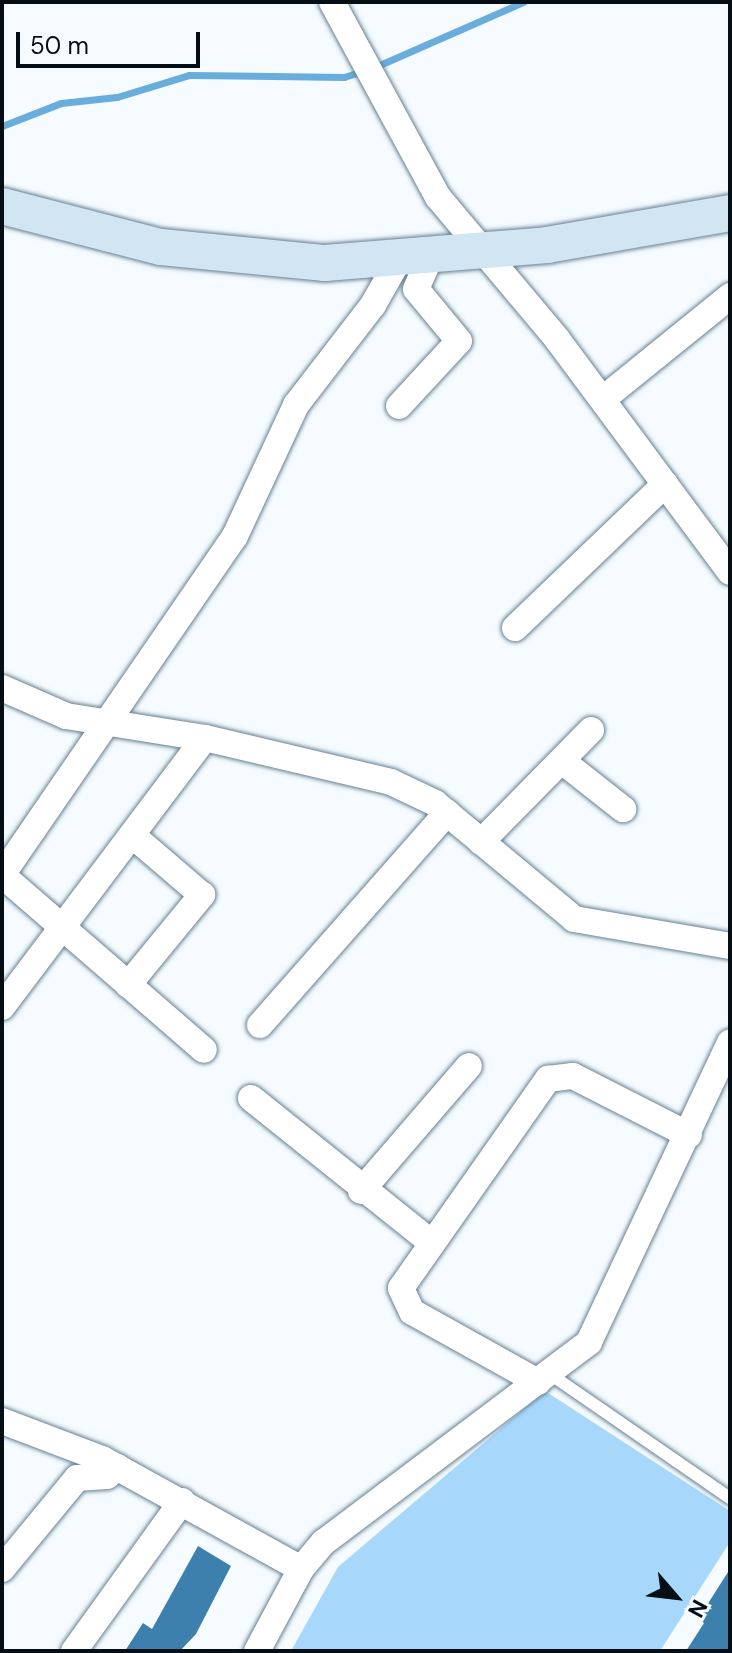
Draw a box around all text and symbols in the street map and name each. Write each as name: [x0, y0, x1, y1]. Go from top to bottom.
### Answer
scale bar: [20, 16, 204, 66]
text: 50 m: [30, 30, 89, 61]
north arrow: [636, 1557, 716, 1637]
text: N: [681, 1595, 714, 1622]

